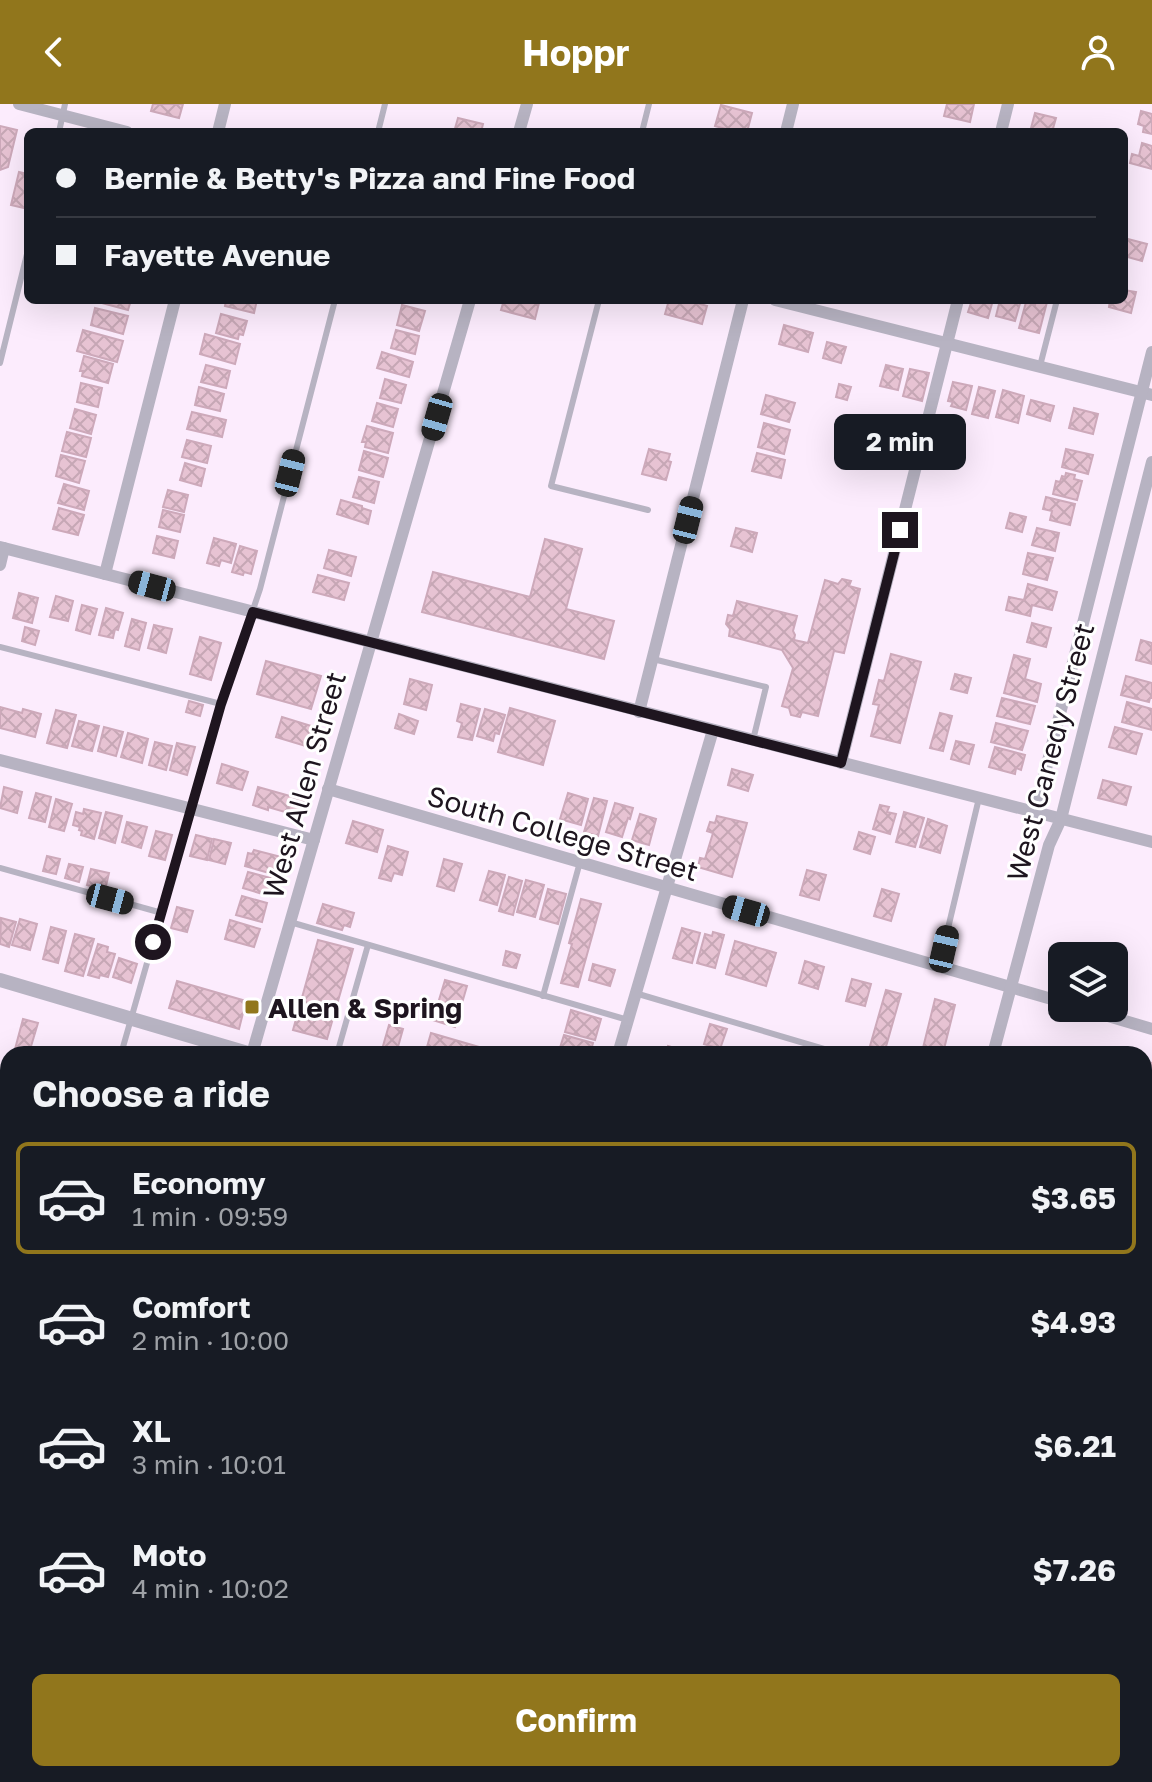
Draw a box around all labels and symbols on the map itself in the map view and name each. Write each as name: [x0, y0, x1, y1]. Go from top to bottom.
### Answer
car: [419, 391, 455, 443]
callout: 2 min: [834, 414, 966, 470]
car: [273, 447, 307, 499]
car: [671, 494, 705, 546]
route end: [882, 512, 918, 548]
car: [126, 568, 178, 604]
street label: West Canedy Street: [1000, 619, 1100, 885]
street label: West Allen Street: [256, 668, 352, 902]
street label: South College Street: [424, 779, 702, 887]
car: [84, 881, 136, 917]
car: [720, 893, 772, 929]
car: [927, 923, 961, 975]
route start: [135, 924, 171, 960]
place label: Allen & Spring: [268, 991, 462, 1024]
marker: Allen & Spring: [243, 998, 261, 1016]

